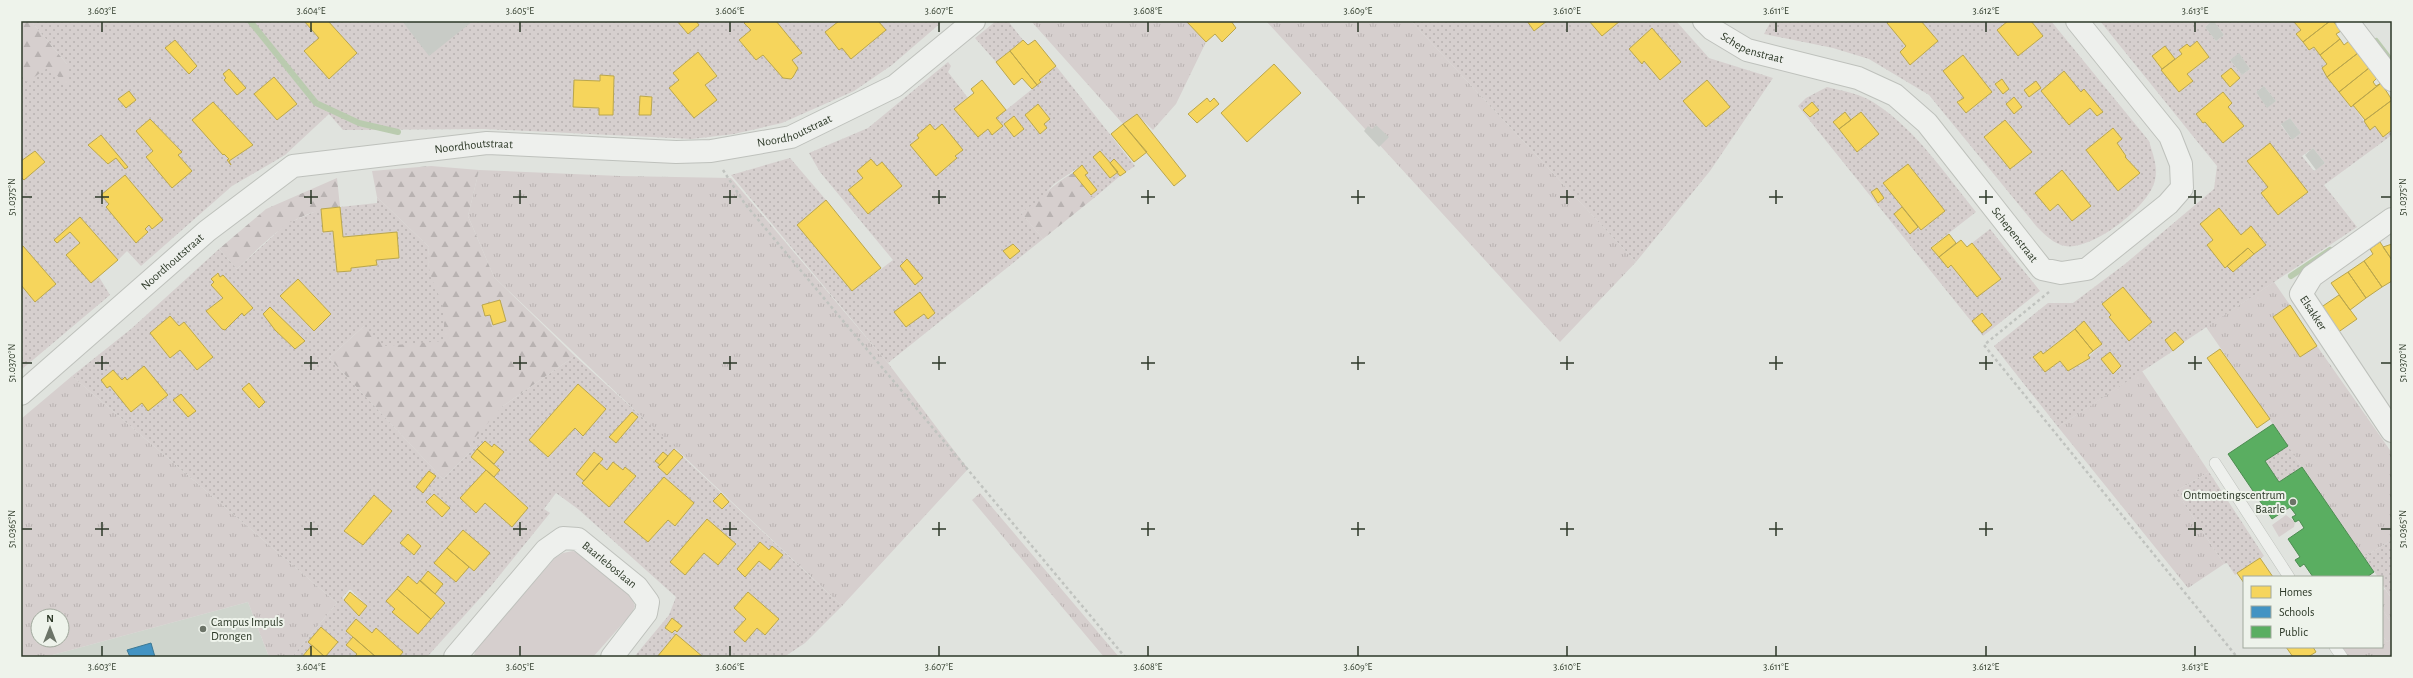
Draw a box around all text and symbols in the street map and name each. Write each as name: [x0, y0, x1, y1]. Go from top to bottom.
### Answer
text: 3.603°E: [88, 6, 116, 16]
text: 3.604°E: [297, 6, 326, 16]
text: 3.605°E: [506, 6, 534, 16]
text: 3.606°E: [716, 6, 745, 16]
text: 3.607°E: [925, 6, 953, 16]
text: 3.608°E: [1134, 6, 1163, 16]
text: 3.609°E: [1344, 6, 1373, 16]
text: 3.610°E: [1553, 6, 1581, 16]
text: 3.611°E: [1763, 6, 1789, 16]
text: 3.612°E: [1973, 6, 2000, 16]
text: 3.613°E: [2182, 6, 2208, 16]
street label: Schepenstraat: [1719, 30, 1785, 65]
street label: Noordhoutstraat: [756, 112, 834, 149]
street label: Noordhoutstraat: [434, 137, 513, 155]
text: 51.0375°N: [7, 178, 17, 216]
text: 51.0375°N: [2398, 178, 2408, 216]
street label: Schepenstraat: [1990, 205, 2040, 265]
street label: Noordhoutstraat: [139, 231, 206, 292]
street label: Elsakker: [2298, 293, 2329, 333]
text: 51.0370°N: [7, 344, 17, 382]
text: 51.0370°N: [2398, 344, 2408, 382]
place label: Ontmoetingscentrum Baarle: [2183, 489, 2285, 515]
marker: Ontmoetingscentrum Baarle: [2288, 497, 2298, 507]
text: 51.0365°N: [7, 510, 17, 548]
text: 51.0365°N: [2398, 510, 2408, 548]
street label: Baarleboslaan: [580, 539, 639, 590]
legend: [2243, 576, 2383, 648]
text: Homes: [2279, 586, 2312, 598]
text: Schools: [2279, 606, 2314, 618]
north arrow: [30, 608, 70, 648]
text: N: [46, 613, 54, 624]
place label: Campus Impuls Drongen: [211, 616, 283, 642]
marker: Campus Impuls Drongen: [198, 624, 208, 634]
text: Public: [2279, 626, 2308, 638]
text: 3.603°E: [88, 662, 116, 672]
text: 3.604°E: [297, 662, 326, 672]
text: 3.605°E: [506, 662, 534, 672]
text: 3.606°E: [716, 662, 745, 672]
text: 3.607°E: [925, 662, 953, 672]
text: 3.608°E: [1134, 662, 1163, 672]
text: 3.609°E: [1344, 662, 1373, 672]
text: 3.610°E: [1553, 662, 1581, 672]
text: 3.611°E: [1763, 662, 1789, 672]
text: 3.612°E: [1973, 662, 2000, 672]
text: 3.613°E: [2182, 662, 2208, 672]

